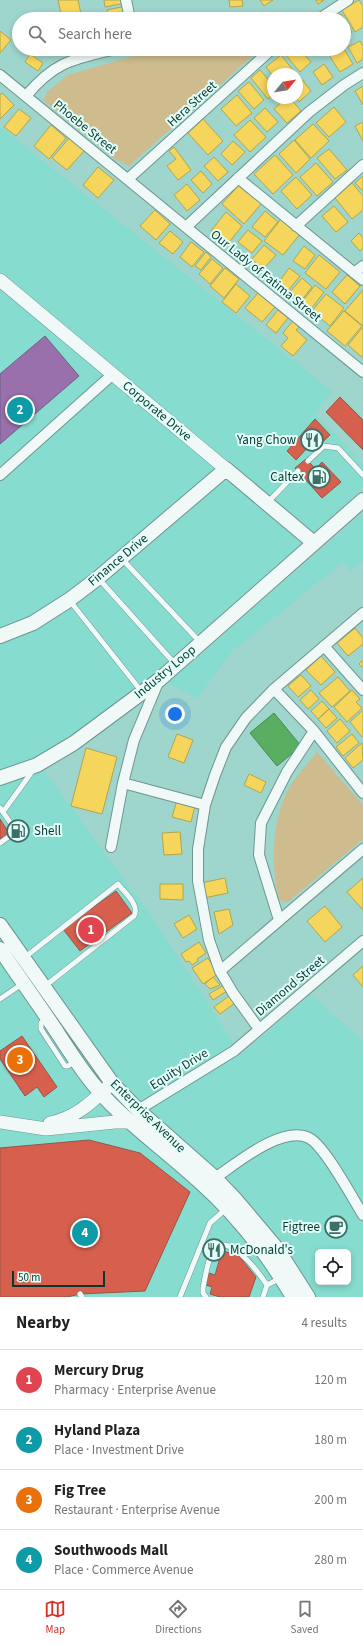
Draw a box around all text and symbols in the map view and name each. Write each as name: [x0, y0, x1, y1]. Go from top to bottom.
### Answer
search box: [12, 12, 351, 56]
icon: search: [26, 23, 48, 45]
text: Search here: [58, 24, 132, 45]
north arrow: [267, 68, 303, 104]
street label: Hera Street: [163, 77, 221, 131]
street label: Phoebe Street: [50, 96, 121, 159]
street label: Our Lady of Fatima Street: [207, 226, 326, 327]
street label: Corporate Drive: [119, 377, 195, 445]
pin: 2: [7, 395, 33, 425]
restaurant icon: Yang Chow: [299, 427, 325, 453]
place label: Yang Chow: [236, 431, 297, 449]
fuel station icon: Caltex: [306, 464, 332, 490]
place label: Caltex: [270, 468, 304, 486]
street label: Finance Drive: [84, 530, 152, 590]
street label: Industry Loop: [130, 641, 200, 703]
your location: [165, 704, 185, 724]
fuel station icon: Shell: [5, 818, 31, 844]
place label: Shell: [34, 822, 61, 840]
pin: 1: [78, 915, 104, 945]
street label: Diamond Street: [252, 951, 329, 1020]
street label: Equity Drive: [146, 1044, 212, 1094]
pin: 3: [7, 1045, 33, 1075]
street label: Enterprise Avenue: [106, 1075, 190, 1157]
cafe icon: Figtree: [323, 1214, 349, 1240]
pin: 4: [72, 1218, 98, 1248]
place label: Figtree: [282, 1218, 320, 1236]
restaurant icon: McDonald's: [201, 1237, 227, 1263]
place label: McDonald's: [230, 1241, 294, 1259]
map controls: [315, 1249, 351, 1285]
button: locate: [315, 1249, 351, 1285]
scale bar: [12, 1269, 105, 1288]
text: 50 m: [18, 1270, 40, 1285]
text: Nearby: [16, 1311, 70, 1335]
text: 4 results: [302, 1314, 347, 1332]
text: Mercury Drug: [54, 1360, 143, 1381]
text: 1: [26, 1371, 32, 1389]
text: 120 m: [314, 1371, 347, 1389]
text: Pharmacy · Enterprise Avenue: [54, 1381, 216, 1399]
text: Hyland Plaza: [54, 1420, 140, 1441]
text: 2: [26, 1431, 32, 1449]
text: 180 m: [314, 1431, 347, 1449]
text: Place · Investment Drive: [54, 1441, 184, 1459]
text: Fig Tree: [54, 1480, 106, 1501]
text: 3: [26, 1491, 32, 1509]
text: 200 m: [314, 1491, 347, 1509]
text: Restaurant · Enterprise Avenue: [54, 1501, 220, 1519]
text: Southwoods Mall: [54, 1540, 168, 1561]
text: 4: [26, 1551, 32, 1569]
text: 280 m: [314, 1551, 347, 1569]
text: Place · Commerce Avenue: [54, 1561, 193, 1579]
tab: Map: [44, 1598, 66, 1637]
tab: Directions: [155, 1598, 202, 1637]
tab: Saved: [291, 1598, 319, 1637]

